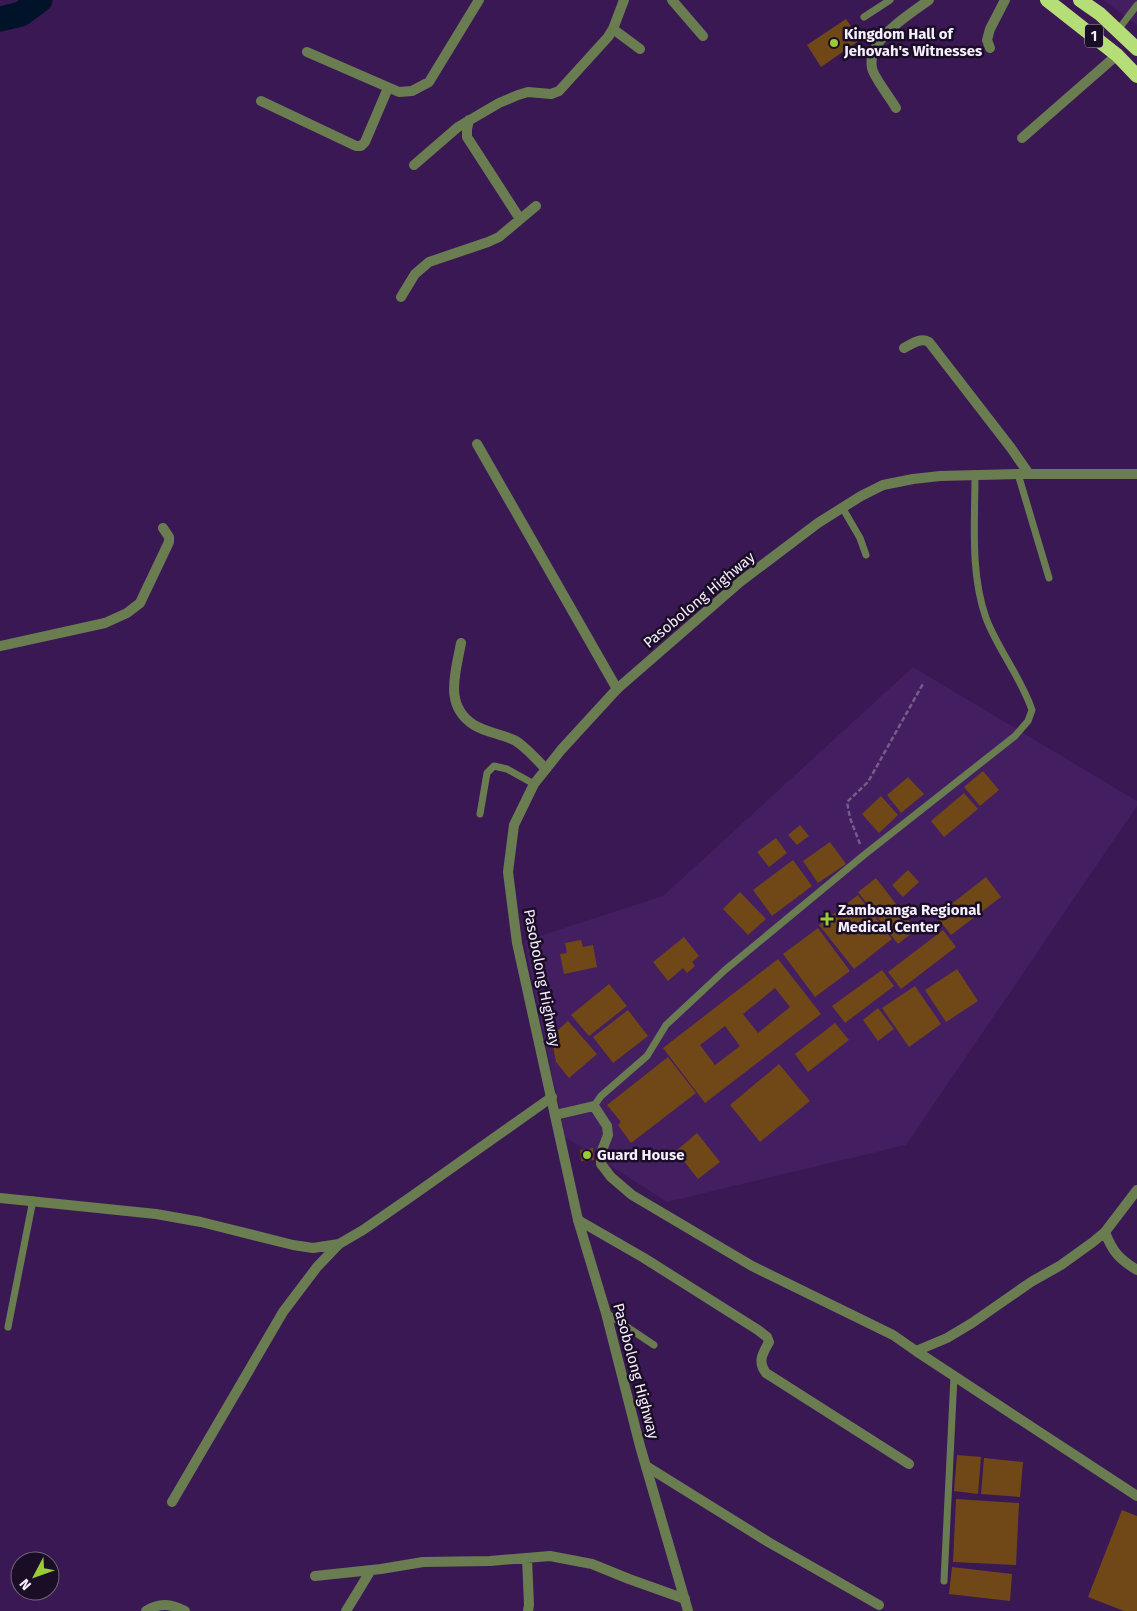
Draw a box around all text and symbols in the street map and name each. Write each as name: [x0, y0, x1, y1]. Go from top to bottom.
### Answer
road number: 1: [1085, 24, 1103, 48]
place label: Kingdom Hall of Jehovah's Witnesses: [843, 25, 982, 60]
marker: Kingdom Hall of Jehovah's Witnesses: [828, 37, 840, 49]
street label: Pasobolong Highway: [640, 548, 759, 652]
place label: Zamboanga Regional Medical Center: [838, 901, 981, 936]
street label: Pasobolong Highway: [520, 908, 564, 1049]
marker: Zamboanga Regional Medical Center: [820, 912, 834, 926]
place label: Guard House: [597, 1146, 684, 1164]
marker: Guard House: [581, 1149, 593, 1161]
street label: Pasobolong Highway: [609, 1301, 663, 1441]
north arrow: [10, 1551, 60, 1601]
text: N: [16, 1575, 35, 1593]

